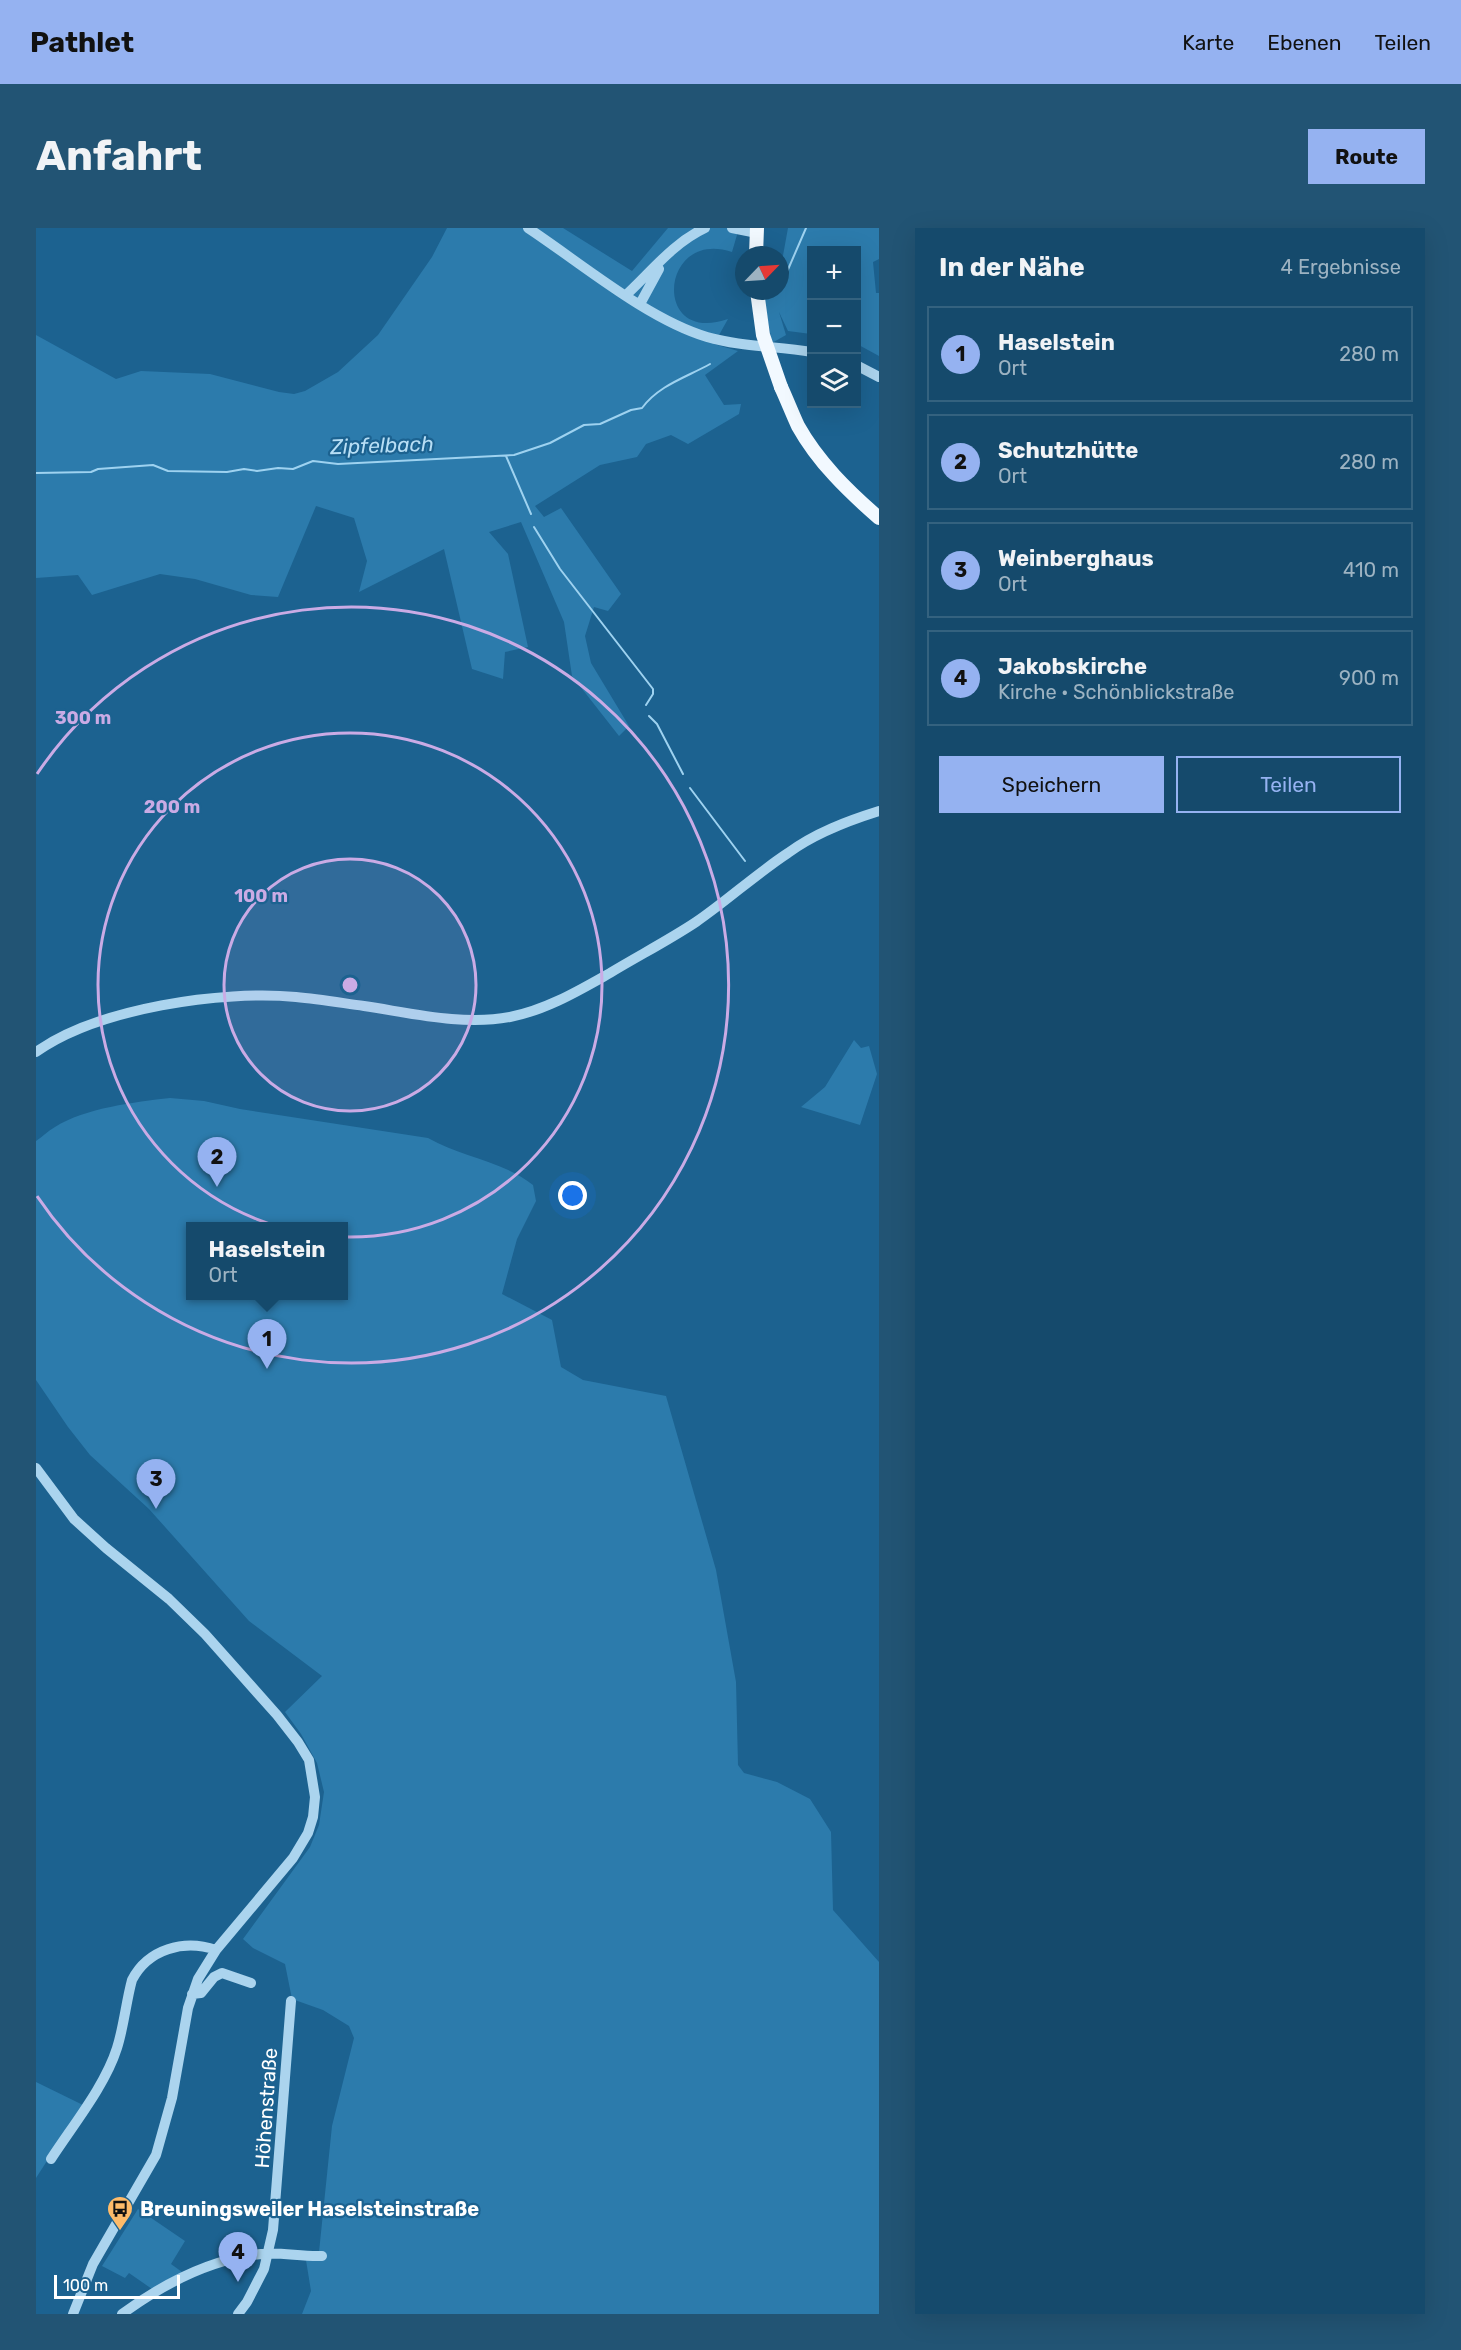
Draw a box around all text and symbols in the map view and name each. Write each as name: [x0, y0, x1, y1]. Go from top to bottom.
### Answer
text: Pathlet: [30, 26, 134, 59]
text: Karte: [1182, 30, 1234, 55]
text: Ebenen: [1267, 30, 1341, 55]
text: Teilen: [1374, 30, 1431, 55]
button: Route: [1308, 129, 1425, 184]
text: Anfahrt: [36, 131, 202, 181]
north arrow: [735, 246, 789, 300]
map controls: [807, 246, 861, 408]
button: +: [807, 246, 861, 300]
text: In der Nähe: [939, 252, 1085, 283]
text: 4 Ergebnisse: [1281, 255, 1401, 279]
button: −: [807, 300, 861, 354]
text: Haselstein: [998, 329, 1115, 356]
text: 1: [956, 342, 965, 366]
text: 280 m: [1339, 342, 1399, 366]
button: layers: [807, 354, 861, 408]
text: Ort: [998, 356, 1027, 380]
water label: Zipfelbach: [329, 431, 434, 459]
text: Schutzhütte: [998, 437, 1138, 464]
text: 2: [954, 450, 967, 474]
text: 280 m: [1339, 450, 1399, 474]
text: Ort: [998, 464, 1027, 488]
text: Weinberghaus: [998, 545, 1154, 572]
text: 3: [954, 558, 967, 582]
text: 410 m: [1343, 558, 1399, 582]
text: Ort: [998, 572, 1027, 596]
text: Jakobskirche: [998, 653, 1147, 680]
text: 4: [954, 666, 967, 690]
text: 900 m: [1339, 666, 1399, 690]
text: Kirche · Schönblickstraße: [998, 680, 1235, 704]
text: 300 m: [55, 707, 111, 729]
button: Speichern: [939, 756, 1164, 813]
button: Teilen: [1176, 756, 1401, 813]
text: 200 m: [144, 796, 200, 818]
text: 100 m: [234, 885, 288, 907]
centre of rings: [340, 975, 360, 995]
pin: 2: [198, 1138, 237, 1187]
your location: [558, 1181, 587, 1210]
popup: [186, 1222, 348, 1300]
text: Haselstein: [209, 1236, 325, 1263]
text: Ort: [209, 1263, 238, 1287]
pin: 1: [248, 1320, 286, 1369]
pin: 3: [136, 1460, 176, 1509]
street label: Höhenstraße: [250, 2047, 282, 2169]
bus stop icon: Breuningsweiler Haselsteinstraße: [105, 2194, 135, 2232]
place label: Breuningsweiler Haselsteinstraße: [140, 2197, 479, 2221]
pin: 4: [218, 2232, 258, 2282]
scale bar: [54, 2272, 180, 2300]
text: 100 m: [63, 2276, 108, 2295]

